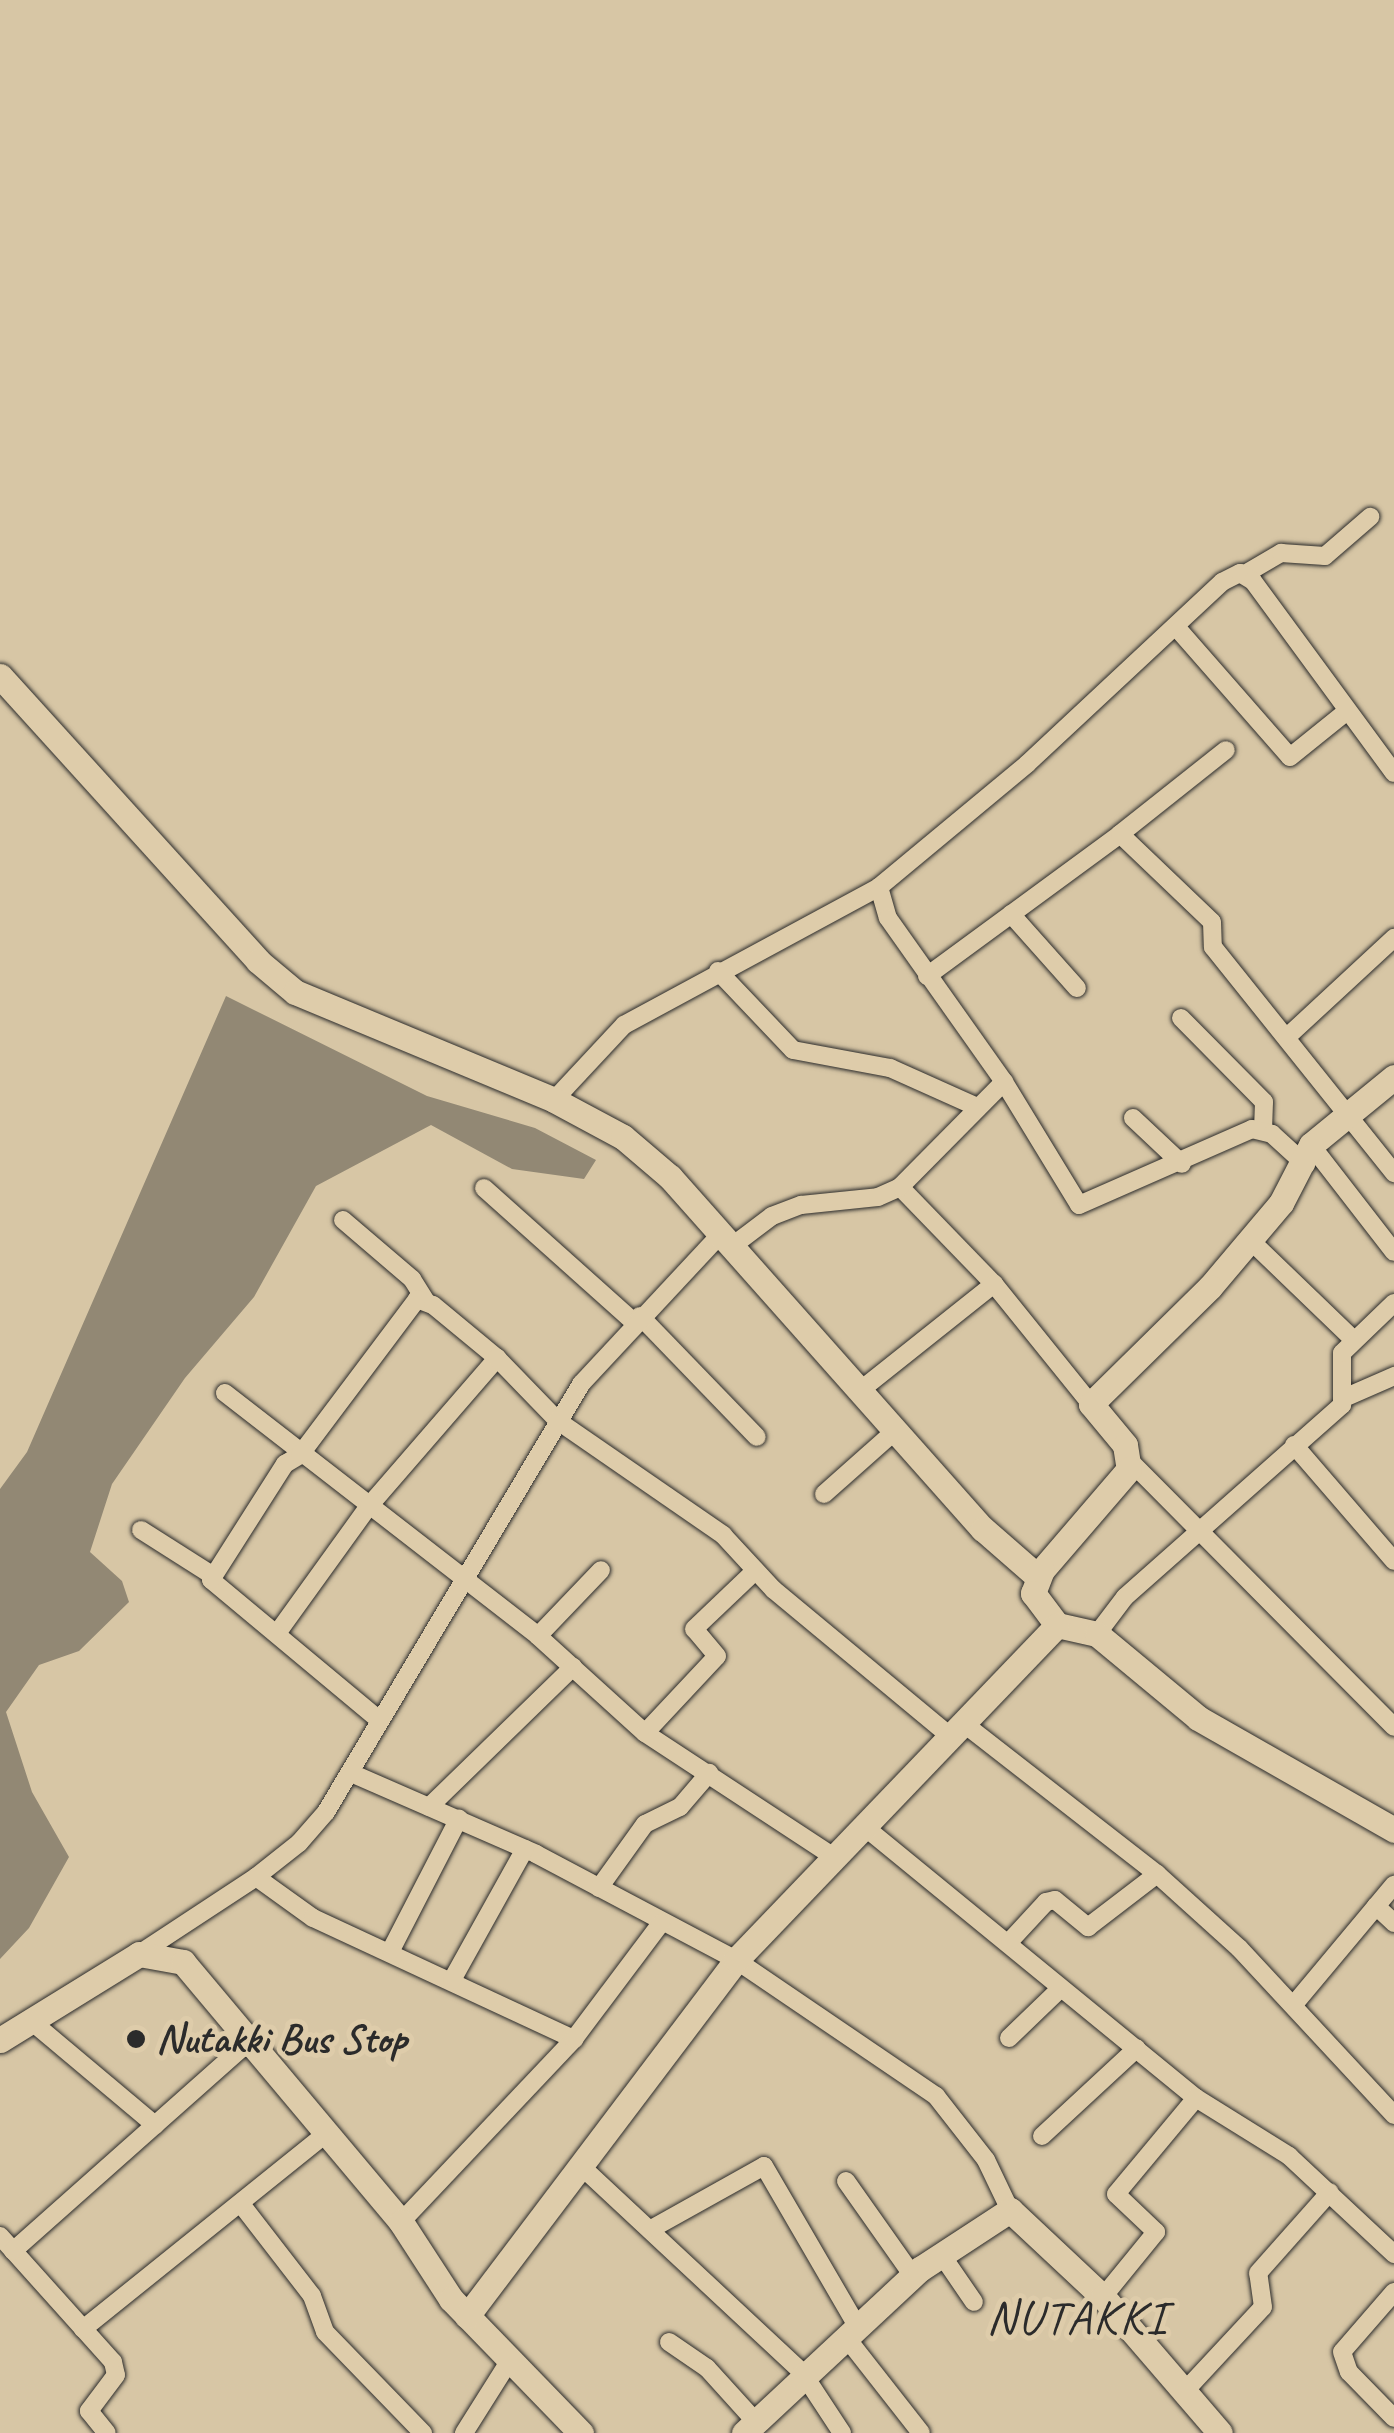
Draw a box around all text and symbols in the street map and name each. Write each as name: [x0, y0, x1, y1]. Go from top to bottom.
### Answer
place label: Nutakki Bus Stop: [156, 2014, 407, 2064]
marker: Nutakki Bus Stop: [125, 2028, 147, 2050]
district label: NUTAKKI: [986, 2289, 1168, 2347]

